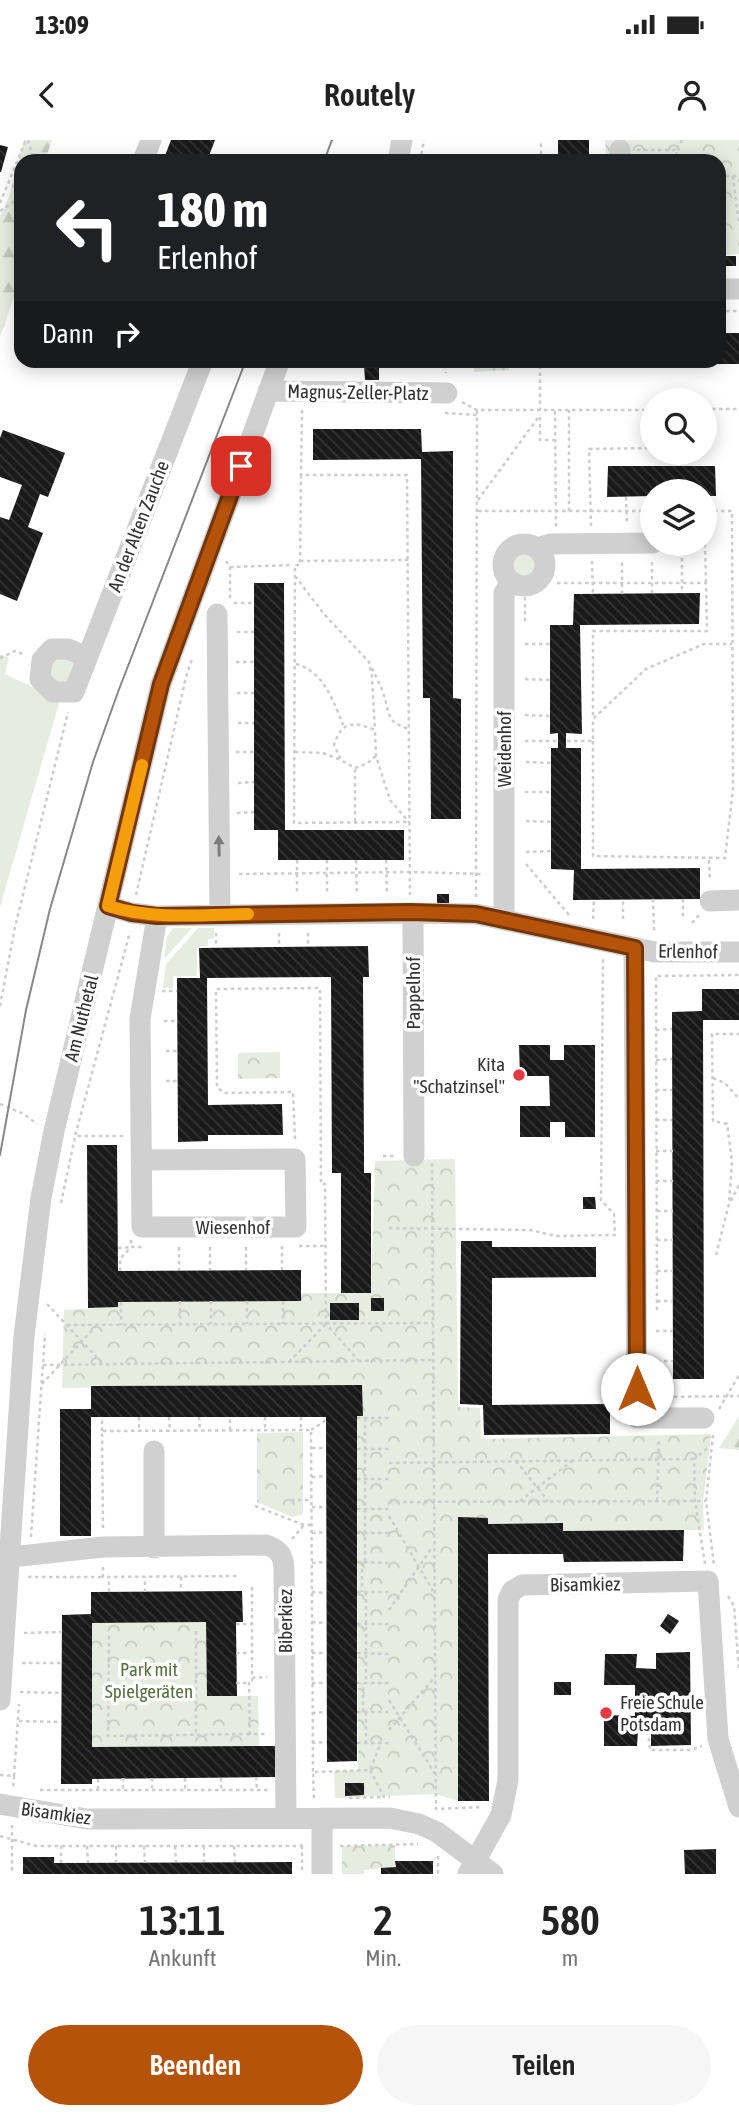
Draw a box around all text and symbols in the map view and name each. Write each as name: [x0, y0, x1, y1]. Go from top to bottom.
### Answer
text: 13:09: [35, 10, 89, 40]
icon: back: [28, 76, 66, 114]
text: Routely: [324, 76, 415, 113]
icon: person: [673, 76, 711, 114]
text: 180 m: [157, 181, 268, 237]
icon: left: [42, 182, 133, 273]
text: Erlenhof: [157, 239, 258, 276]
icon: right: [108, 315, 146, 353]
text: Dann: [42, 319, 94, 349]
street label: Magnus-Zeller-Platz: [287, 380, 429, 404]
map controls: [640, 388, 717, 556]
button: search: [640, 388, 717, 465]
pin: [211, 436, 271, 496]
icon: arrive: [222, 447, 260, 485]
street label: An der Alten Zauche: [103, 457, 173, 595]
button: layers: [640, 479, 717, 556]
street label: Weidenhof: [493, 711, 515, 787]
one-way arrow: [213, 835, 225, 857]
street label: Erlenhof: [658, 939, 718, 963]
street label: Pappelhof: [402, 957, 424, 1029]
street label: Am Nuthetal: [60, 972, 102, 1064]
place label: Kita "Schatzinsel": [413, 1053, 505, 1097]
marker: Kita "Schatzinsel": [511, 1067, 527, 1083]
street label: Wiesenhof: [196, 1216, 270, 1238]
position arrow: [600, 1352, 674, 1426]
street label: Bisamkiez: [550, 1572, 620, 1596]
street label: Biberkiez: [274, 1589, 296, 1653]
park label: Park mit Spielgeräten: [105, 1658, 193, 1702]
place label: Freie Schule Potsdam: [620, 1691, 704, 1735]
marker: Freie Schule Potsdam: [598, 1705, 614, 1721]
street label: Bisamkiez: [20, 1797, 92, 1829]
text: 13:11: [139, 1896, 226, 1944]
text: 2: [373, 1896, 393, 1944]
text: 580: [540, 1896, 600, 1944]
text: Ankunft: [149, 1945, 216, 1971]
text: Min.: [365, 1945, 401, 1971]
text: m: [562, 1945, 578, 1971]
button: Beenden: [28, 2025, 363, 2105]
button: Teilen: [377, 2025, 711, 2105]

